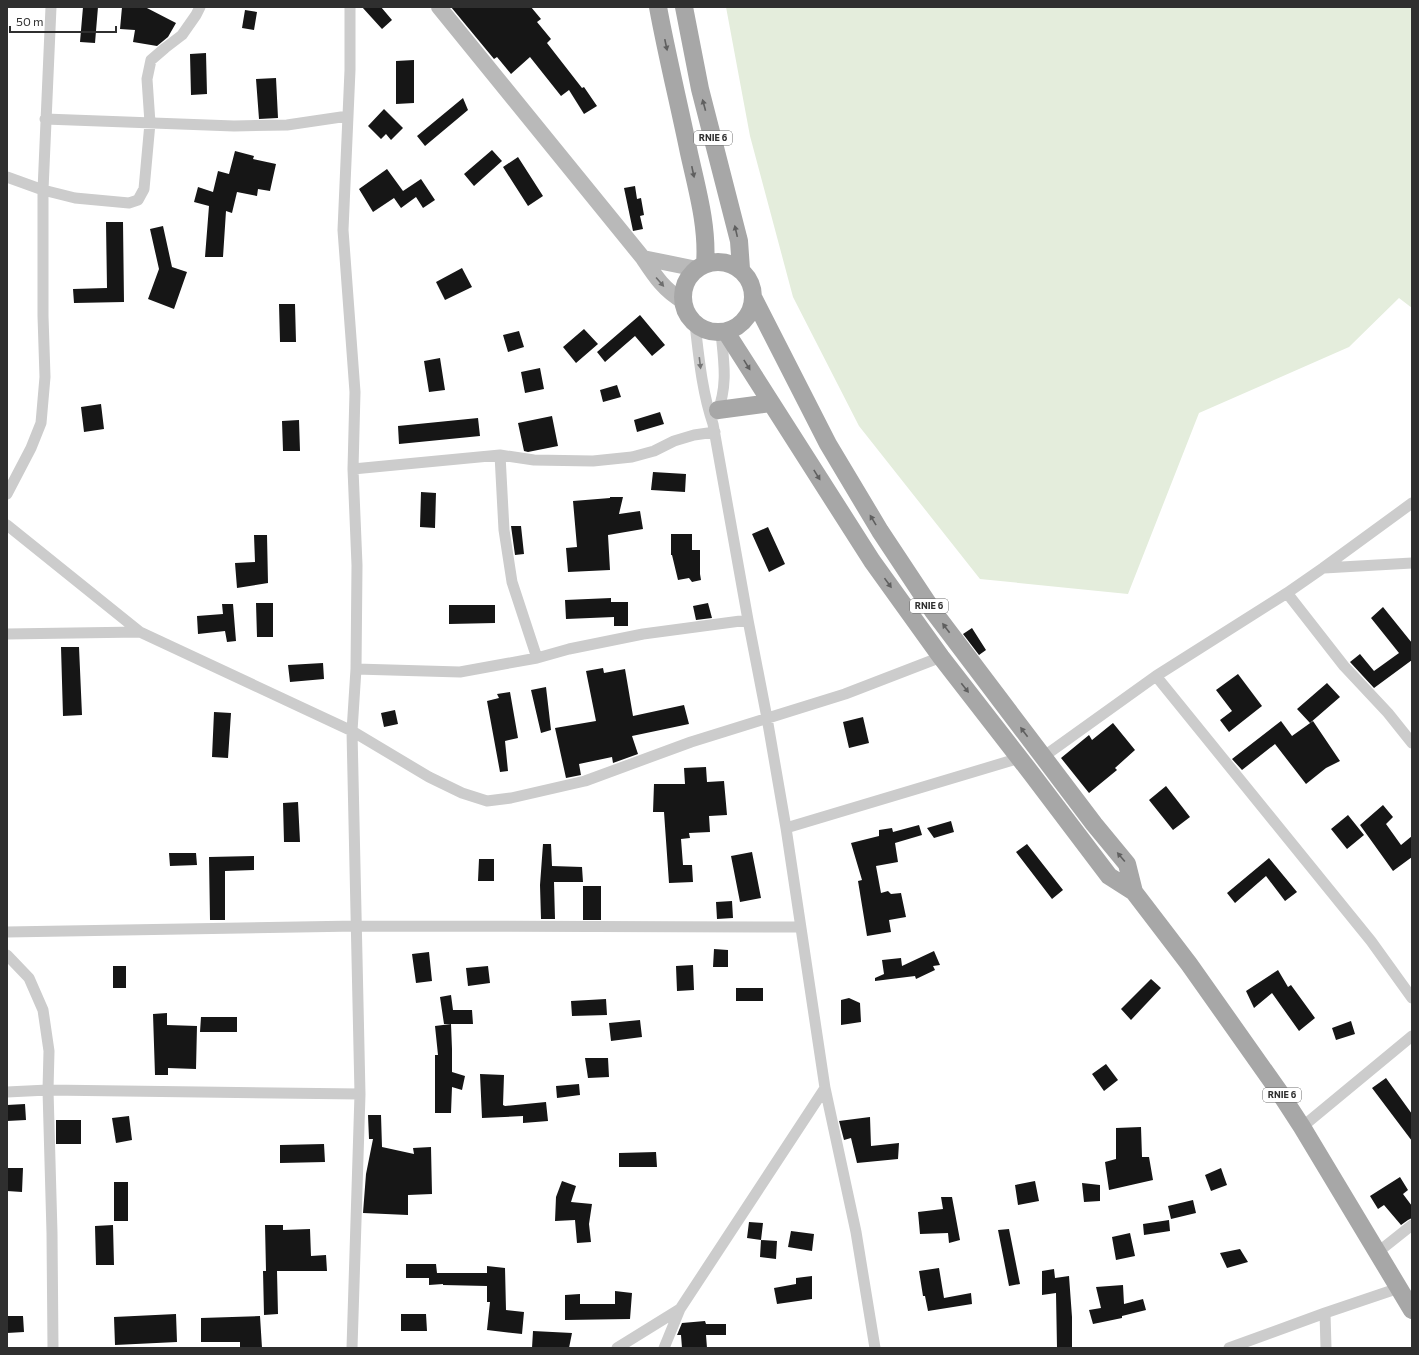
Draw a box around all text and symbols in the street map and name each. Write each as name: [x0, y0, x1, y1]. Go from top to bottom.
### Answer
scale bar: [10, 8, 116, 34]
text: 50 m: [16, 14, 44, 28]
one-way arrow: [663, 39, 669, 51]
one-way arrow: [701, 99, 707, 111]
road number: RNIE 6: [694, 131, 732, 145]
one-way arrow: [691, 166, 697, 178]
one-way arrow: [733, 225, 739, 237]
one-way arrow: [656, 277, 665, 288]
one-way arrow: [696, 357, 703, 369]
one-way arrow: [743, 360, 751, 370]
one-way arrow: [813, 469, 820, 481]
one-way arrow: [870, 514, 877, 526]
one-way arrow: [884, 578, 892, 589]
road number: RNIE 6: [910, 599, 948, 613]
one-way arrow: [941, 623, 950, 634]
one-way arrow: [961, 683, 970, 694]
one-way arrow: [1020, 727, 1028, 737]
one-way arrow: [1116, 851, 1125, 862]
road number: RNIE 6: [1263, 1088, 1301, 1102]

